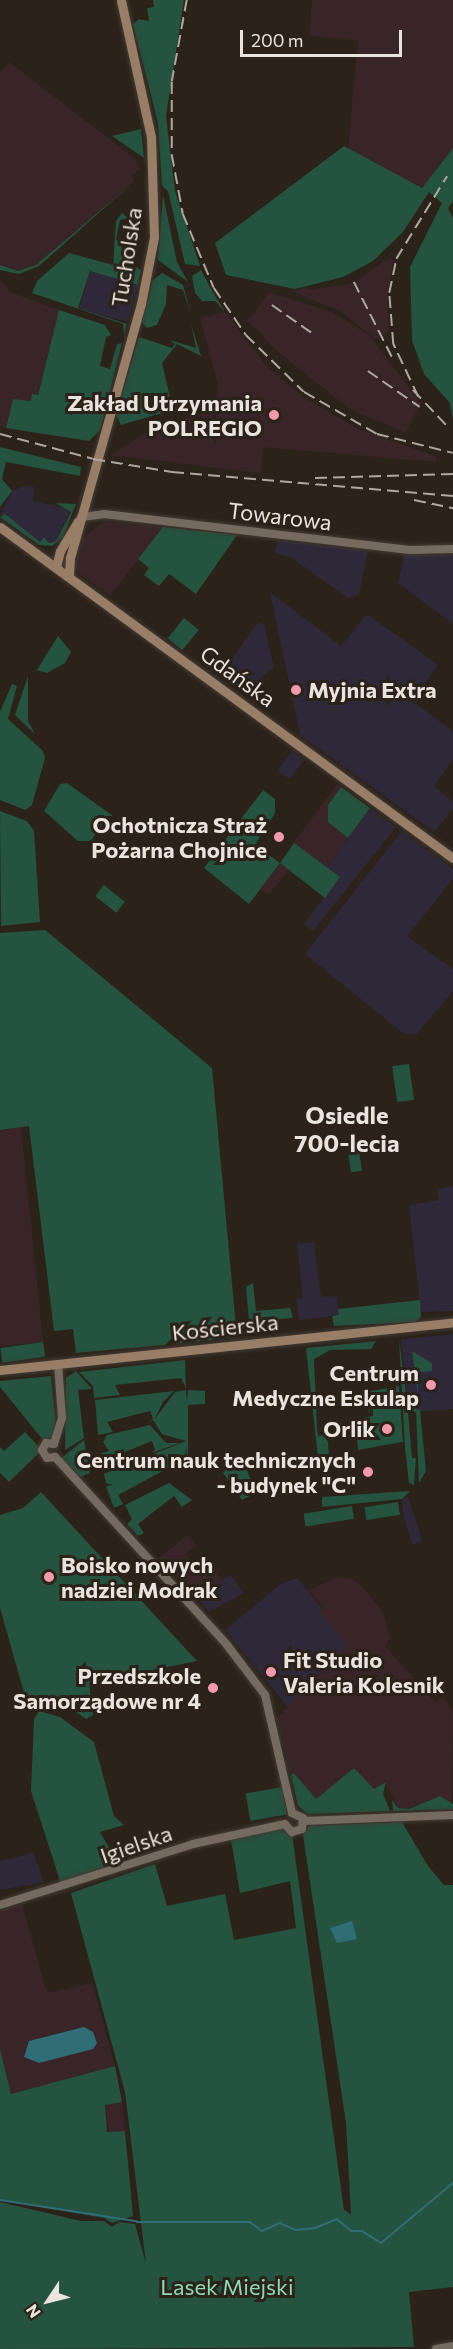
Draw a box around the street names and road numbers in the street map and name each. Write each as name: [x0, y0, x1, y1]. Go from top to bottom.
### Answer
street label: Tucholska: [105, 205, 147, 309]
street label: Towarowa: [227, 497, 333, 535]
street label: Gdańska: [195, 640, 281, 712]
street label: Kościerska: [170, 1308, 280, 1346]
street label: Igielska: [97, 1819, 175, 1869]

